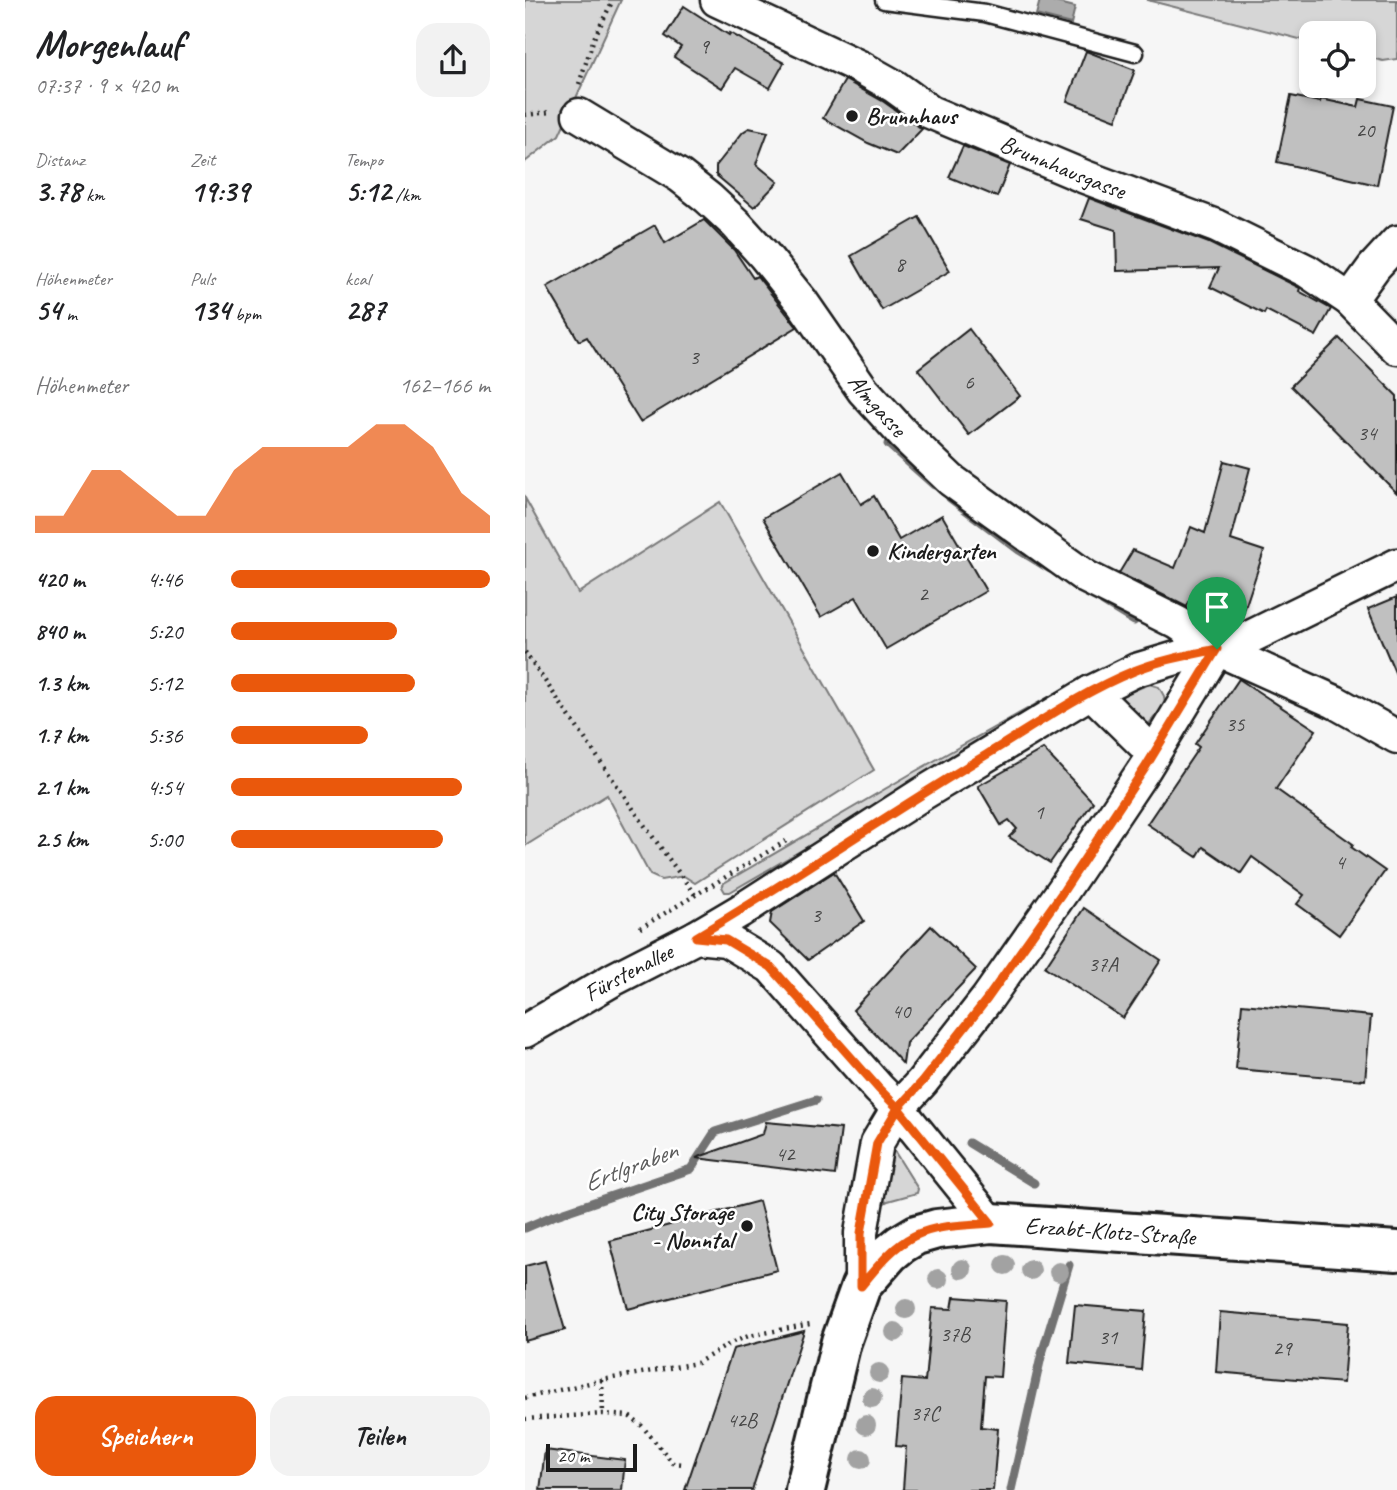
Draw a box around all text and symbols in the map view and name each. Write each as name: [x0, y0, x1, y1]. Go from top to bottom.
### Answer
text: Morgenlauf: [35, 21, 182, 68]
map controls: [1299, 21, 1376, 98]
button: locate: [1299, 21, 1376, 98]
button: share: [416, 23, 490, 97]
house number: 9: [699, 33, 710, 59]
text: 07:37 · 9 × 420 m: [35, 71, 178, 100]
place label: Brunnhaus: [866, 101, 959, 131]
marker: Brunnhaus: [844, 108, 860, 124]
house number: 20: [1356, 117, 1376, 143]
street label: Brunnhausgasse: [996, 128, 1132, 207]
text: Distanz: [35, 148, 85, 172]
text: Zeit: [190, 148, 215, 172]
text: Tempo: [345, 148, 383, 172]
text: 3.78: [35, 172, 81, 210]
text: 19:39: [190, 172, 249, 210]
text: 5:12: [345, 172, 391, 210]
text: km: [81, 183, 105, 207]
text: /km: [391, 183, 420, 207]
house number: 8: [895, 251, 907, 277]
text: Höhenmeter: [35, 267, 112, 291]
text: Puls: [190, 267, 215, 291]
text: kcal: [345, 267, 370, 291]
text: 54: [35, 291, 62, 329]
text: 134: [190, 291, 231, 329]
text: 287: [345, 291, 385, 329]
text: m: [62, 302, 77, 326]
text: bpm: [231, 302, 261, 326]
house number: 3: [689, 344, 700, 370]
street label: Almgasse: [841, 368, 915, 445]
house number: 6: [964, 369, 974, 395]
text: Höhenmeter: [35, 371, 128, 400]
text: 162–166 m: [399, 371, 490, 400]
house number: 34: [1358, 420, 1379, 446]
place label: Kindergarten: [887, 536, 997, 566]
marker: Kindergarten: [865, 543, 881, 559]
text: 420 m: [35, 565, 85, 594]
text: 4:46: [147, 565, 183, 594]
pin: [1187, 577, 1247, 649]
house number: 2: [918, 581, 929, 607]
icon: arrive: [1198, 588, 1236, 626]
text: 840 m: [35, 617, 85, 646]
text: 5:20: [147, 617, 183, 646]
text: 1.3 km: [35, 669, 89, 698]
text: 5:12: [147, 669, 183, 698]
house number: 35: [1226, 711, 1246, 737]
text: 1.7 km: [35, 721, 88, 750]
text: 5:36: [147, 721, 183, 750]
text: 2.1 km: [35, 773, 89, 802]
text: 4:54: [147, 773, 183, 802]
house number: 1: [1034, 799, 1045, 825]
text: 2.5 km: [35, 825, 88, 854]
text: 5:00: [147, 825, 183, 854]
house number: 4: [1335, 849, 1347, 875]
house number: 3: [811, 902, 822, 928]
street label: Fürstenallee: [578, 935, 680, 1008]
house number: 37A: [1088, 951, 1119, 977]
house number: 40: [892, 998, 912, 1024]
water label: Ertlgraben: [579, 1133, 684, 1199]
house number: 42: [776, 1141, 796, 1167]
place label: City Storage - Nonntal: [631, 1197, 738, 1255]
street label: Erzabt-Klotz-Straße: [1024, 1210, 1198, 1252]
marker: City Storage - Nonntal: [739, 1218, 755, 1234]
house number: 37B: [940, 1321, 972, 1347]
house number: 31: [1099, 1324, 1119, 1350]
house number: 29: [1273, 1335, 1293, 1361]
button: Speichern: [35, 1396, 256, 1476]
button: Teilen: [270, 1396, 490, 1476]
house number: 37C: [911, 1400, 941, 1426]
house number: 42B: [727, 1407, 759, 1433]
scale bar: [546, 1441, 637, 1473]
text: 20 m: [557, 1444, 589, 1468]

